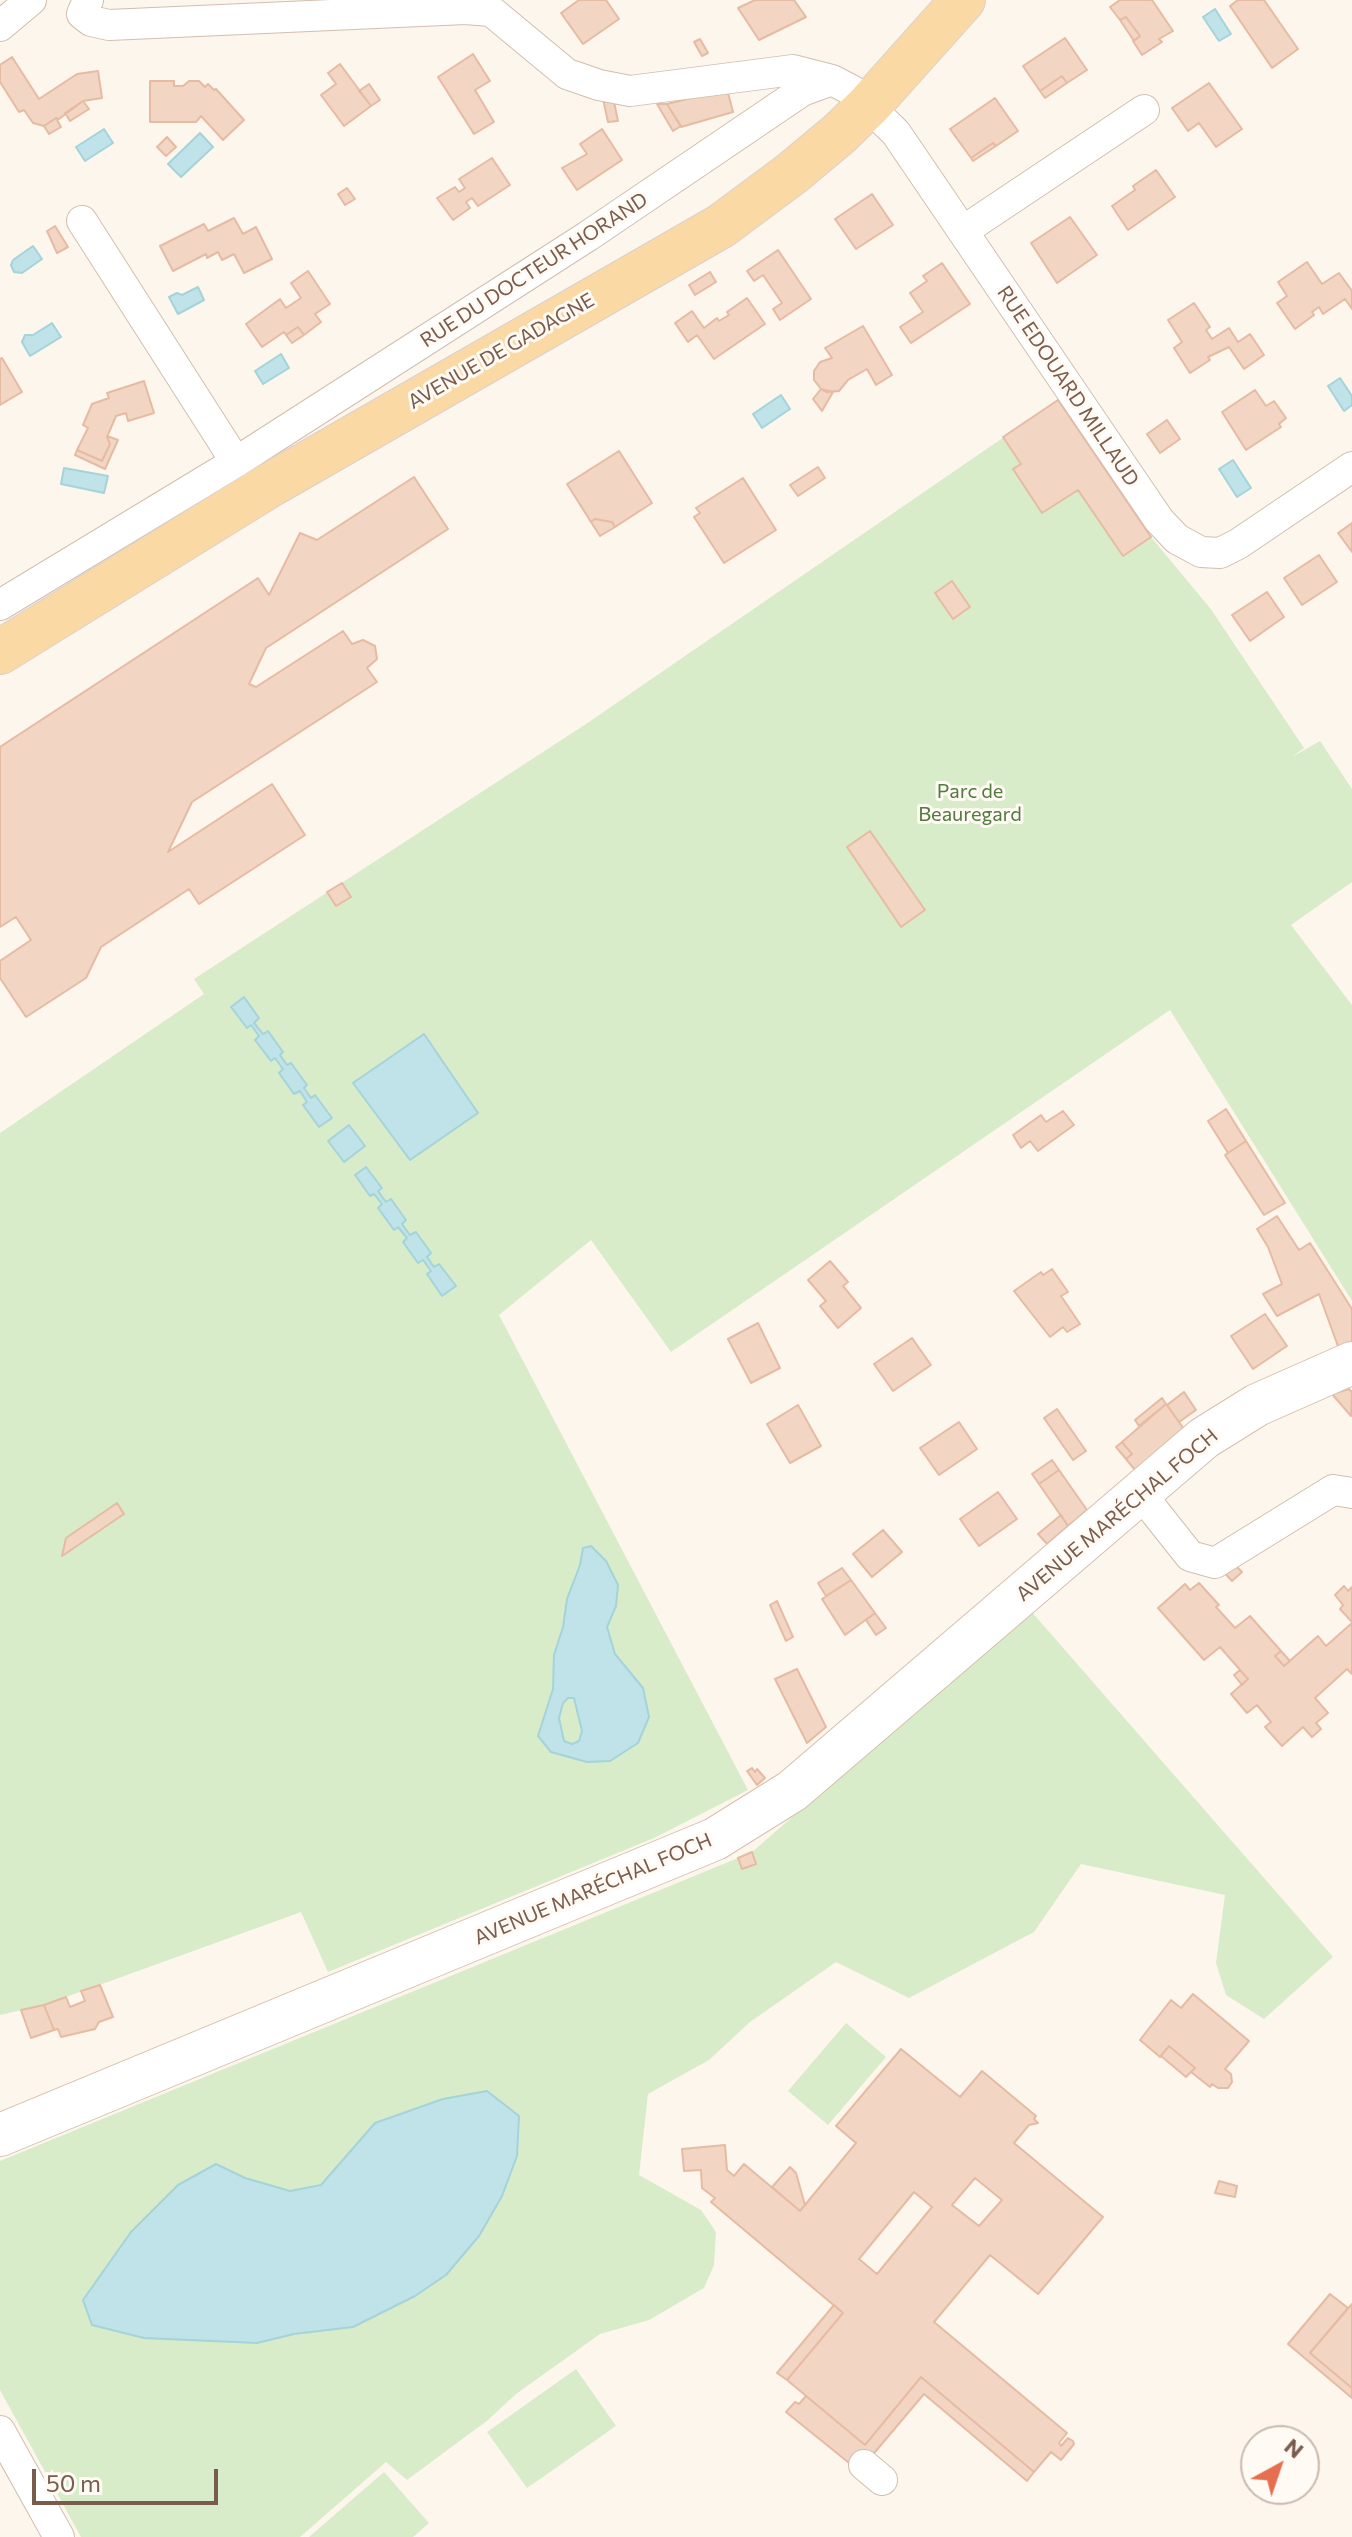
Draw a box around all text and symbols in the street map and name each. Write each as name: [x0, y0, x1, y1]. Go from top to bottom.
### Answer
street label: RUE DU DOCTEUR HORAND: [416, 187, 652, 353]
street label: RUE EDOUARD MILLAUD: [992, 281, 1144, 491]
street label: AVENUE DE GADAGNE: [404, 288, 598, 414]
park label: Parc de Beauregard: [918, 779, 1022, 826]
street label: AVENUE MARÉCHAL FOCH: [1011, 1424, 1223, 1606]
street label: AVENUE MARÉCHAL FOCH: [471, 1828, 715, 1950]
north arrow: [1240, 2425, 1320, 2505]
text: N: [1279, 2432, 1309, 2463]
scale bar: [36, 2453, 222, 2503]
text: 50 m: [46, 2468, 101, 2497]

